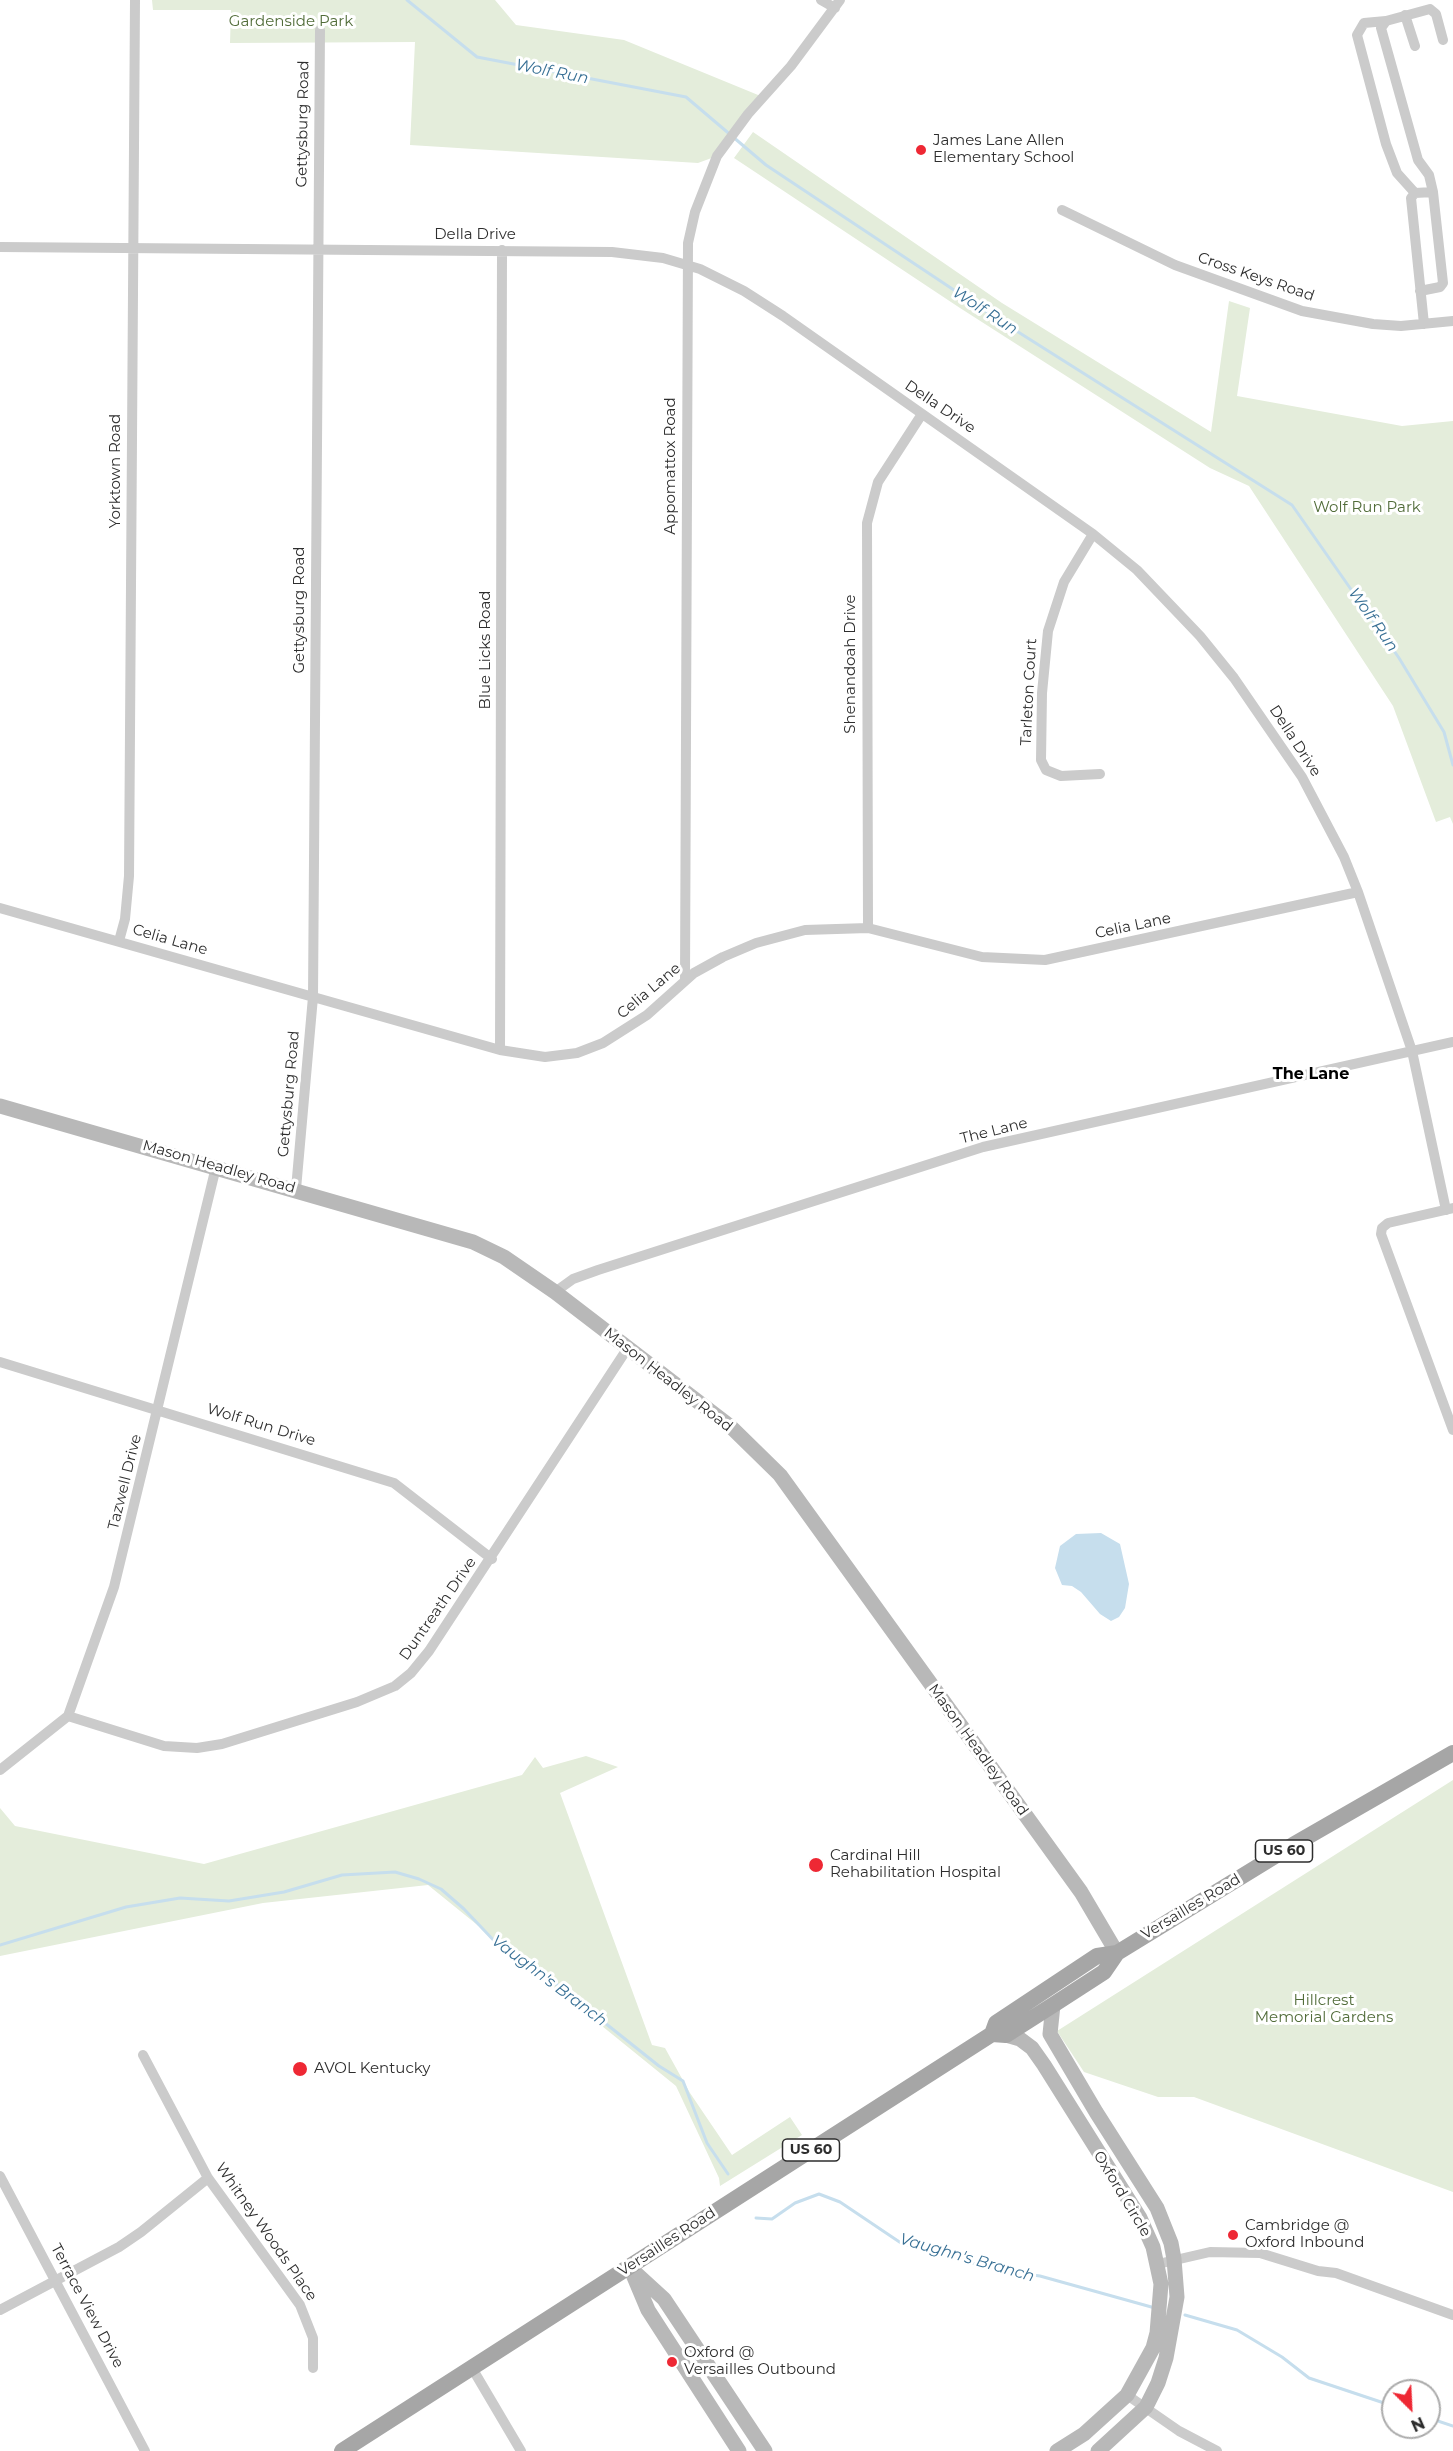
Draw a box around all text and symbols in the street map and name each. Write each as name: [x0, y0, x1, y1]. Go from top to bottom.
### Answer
park label: Gardenside Park: [229, 13, 353, 31]
water label: Wolf Run: [514, 56, 590, 88]
street label: Gettysburg Road: [293, 60, 313, 188]
place label: James Lane Allen Elementary School: [933, 132, 1074, 167]
marker: James Lane Allen Elementary School: [914, 143, 928, 157]
street label: Della Drive: [434, 226, 516, 244]
street label: Cross Keys Road: [1195, 249, 1317, 305]
water label: Wolf Run: [949, 283, 1021, 339]
street label: Della Drive: [901, 377, 979, 437]
street label: Appomattox Road: [662, 397, 680, 535]
street label: Yorktown Road: [107, 414, 125, 528]
park label: Wolf Run Park: [1313, 499, 1421, 517]
street label: Gettysburg Road: [291, 547, 309, 673]
water label: Wolf Run: [1344, 584, 1402, 656]
street label: Blue Licks Road: [477, 591, 495, 709]
street label: Shenandoah Drive: [842, 594, 860, 734]
street label: Tarleton Court: [1017, 638, 1041, 746]
street label: Della Drive: [1265, 702, 1325, 780]
street label: Celia Lane: [1093, 909, 1173, 943]
street label: Celia Lane: [130, 921, 210, 959]
street label: Celia Lane: [614, 959, 684, 1023]
street label: Gettysburg Road: [275, 1030, 303, 1158]
district label: The Lane: [1273, 1064, 1349, 1084]
street label: The Lane: [959, 1114, 1029, 1148]
street label: Mason Headley Road: [140, 1137, 298, 1197]
street label: Mason Headley Road: [600, 1324, 736, 1436]
street label: Wolf Run Drive: [205, 1400, 317, 1450]
street label: Tazwell Drive: [104, 1432, 146, 1532]
street label: Duntreath Drive: [396, 1554, 480, 1664]
street label: Mason Headley Road: [924, 1681, 1032, 1819]
road number: US 60: [1256, 1840, 1312, 1862]
place label: Cardinal Hill Rehabilitation Hospital: [830, 1847, 1001, 1882]
marker: Cardinal Hill Rehabilitation Hospital: [807, 1856, 825, 1874]
street label: Versailles Road: [1138, 1870, 1244, 1944]
water label: Vaughn's Branch: [488, 1931, 610, 2031]
park label: Hillcrest Memorial Gardens: [1255, 1992, 1393, 2027]
marker: AVOL Kentucky: [291, 2060, 309, 2078]
place label: AVOL Kentucky: [314, 2060, 430, 2078]
road number: US 60: [782, 2139, 840, 2161]
street label: Oxford Circle: [1089, 2148, 1155, 2240]
street label: Whitney Woods Place: [211, 2159, 321, 2305]
street label: Versailles Road: [615, 2204, 719, 2280]
place label: Cambridge @ Oxford Inbound: [1245, 2217, 1364, 2252]
marker: Cambridge @ Oxford Inbound: [1226, 2228, 1240, 2242]
water label: Vaughn's Branch: [897, 2230, 1037, 2286]
street label: Terrace View Drive: [47, 2241, 127, 2371]
place label: Oxford @ Versailles Outbound: [684, 2344, 836, 2379]
marker: Oxford @ Versailles Outbound: [665, 2355, 679, 2369]
north arrow: [1381, 2379, 1441, 2439]
text: N: [1408, 2413, 1427, 2435]

